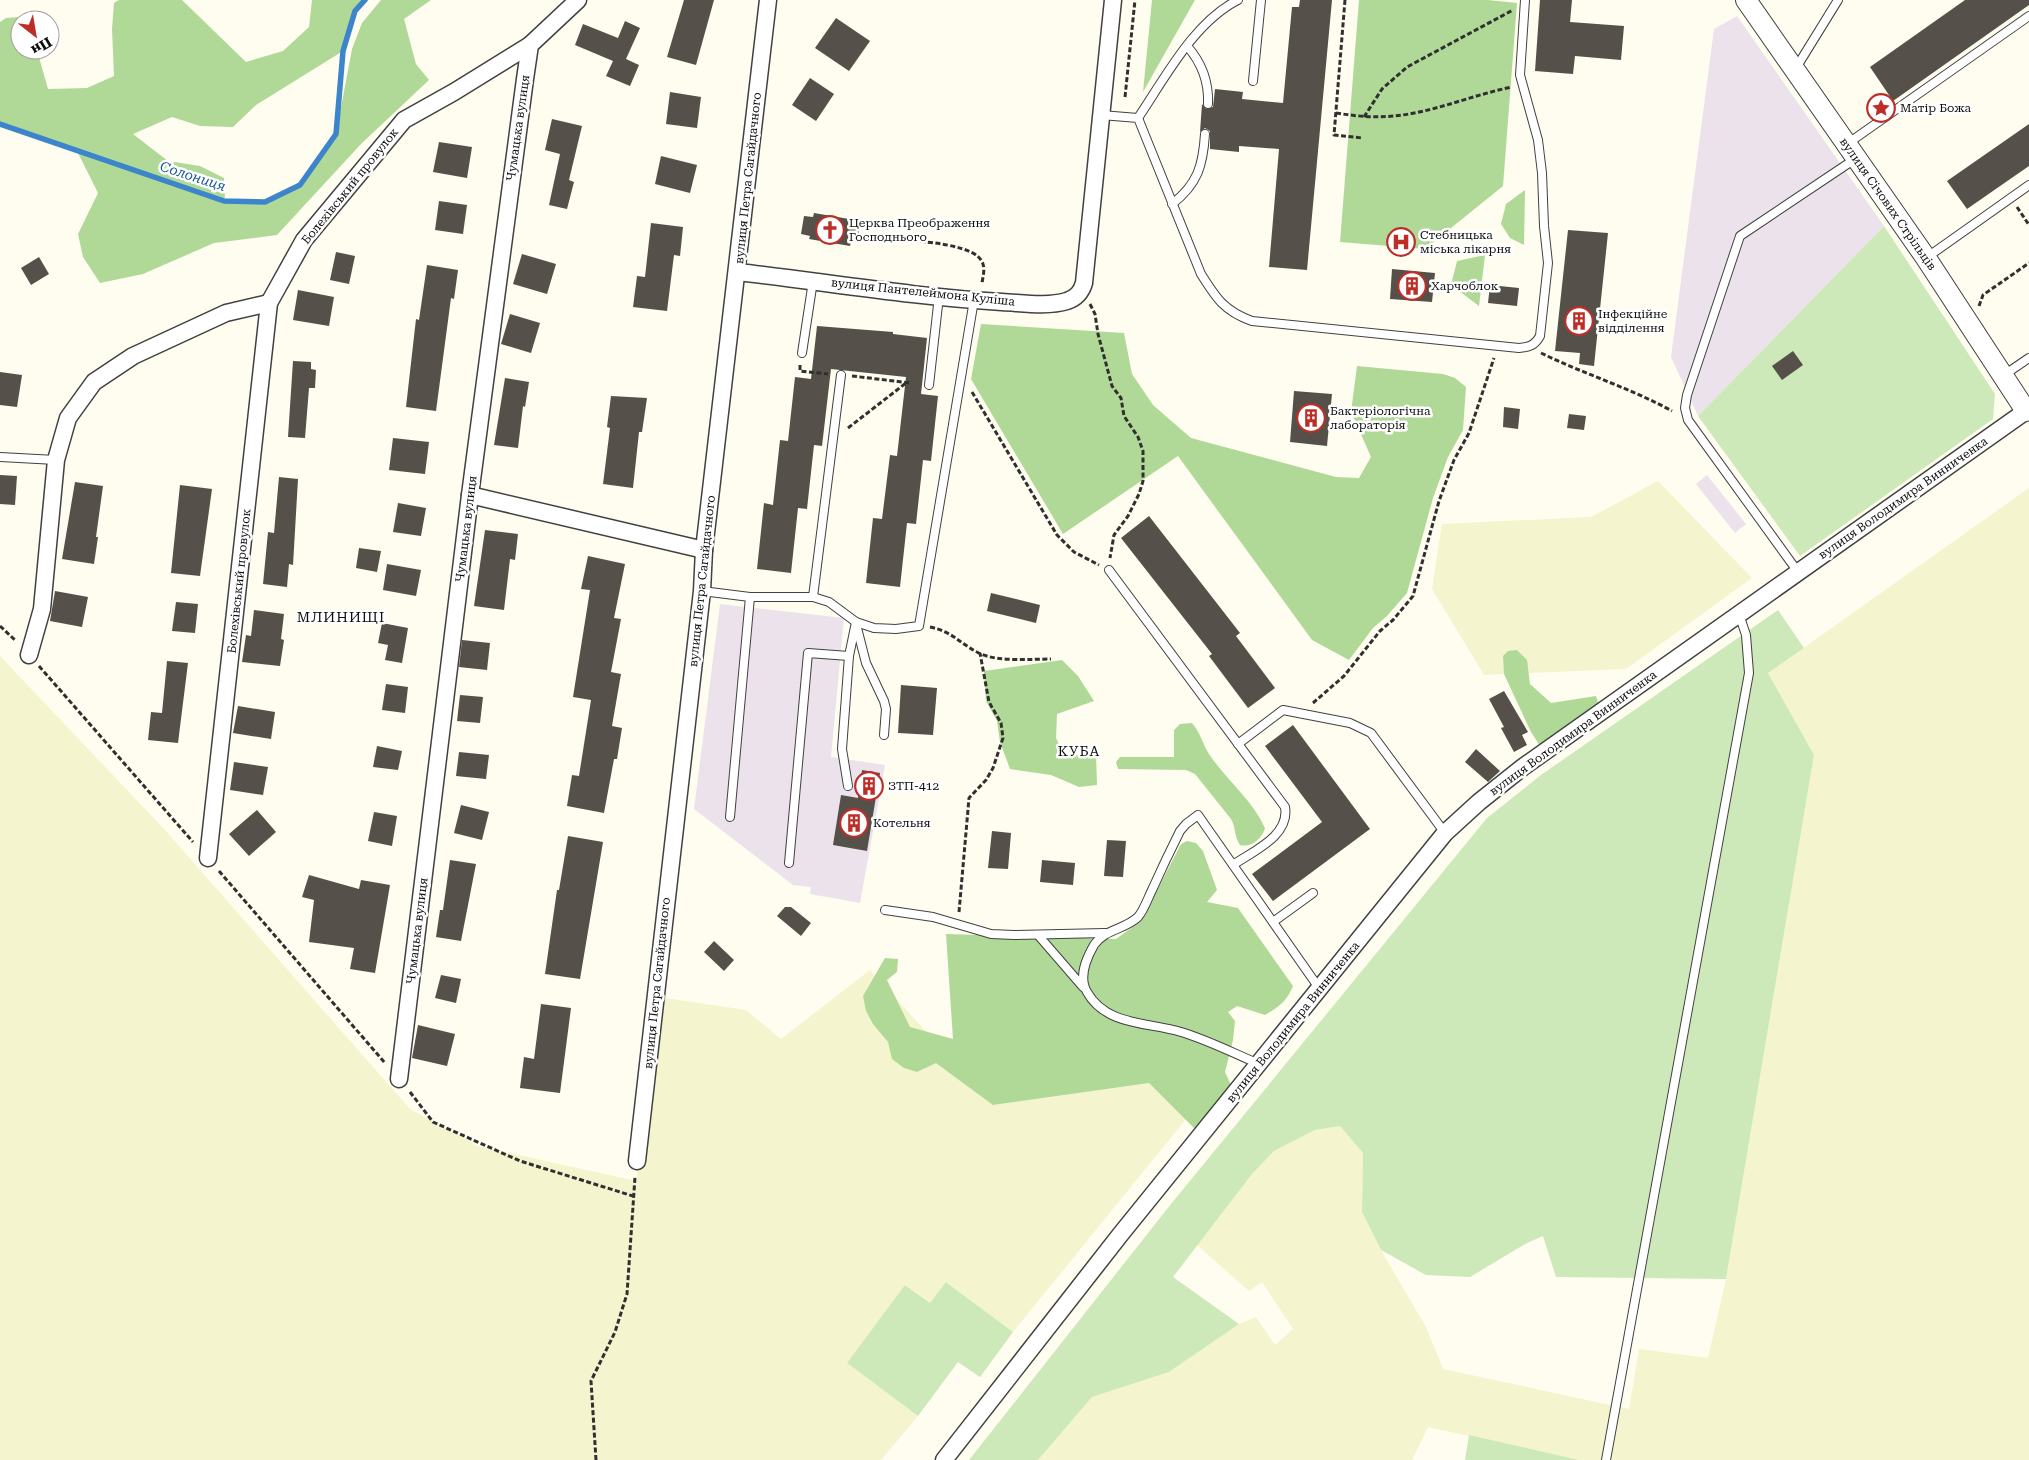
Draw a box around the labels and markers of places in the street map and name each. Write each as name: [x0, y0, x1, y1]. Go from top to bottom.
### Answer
place icon: Матір Божа: [1866, 93, 1896, 123]
place label: Матір Божа: [1900, 101, 1972, 115]
church icon: Церква Преображення Господнього: [815, 215, 845, 245]
place label: Церква Преображення Господнього: [849, 216, 990, 244]
hospital icon: Стебницька міська лікарня: [1386, 227, 1416, 257]
place label: Стебницька міська лікарня: [1420, 228, 1511, 256]
building icon: Харчоблок: [1397, 271, 1427, 301]
place label: Харчоблок: [1431, 279, 1499, 293]
building icon: Інфекційне відділення: [1564, 306, 1594, 336]
place label: Інфекційне відділення: [1598, 307, 1668, 335]
building icon: Бактеріологічна лабораторія: [1296, 403, 1326, 433]
place label: Бактеріологічна лабораторія: [1330, 404, 1431, 432]
building icon: ЗТП-412: [854, 771, 884, 801]
place label: ЗТП-412: [888, 779, 940, 793]
building icon: Котельня: [839, 808, 869, 838]
place label: Котельня: [873, 816, 931, 830]

